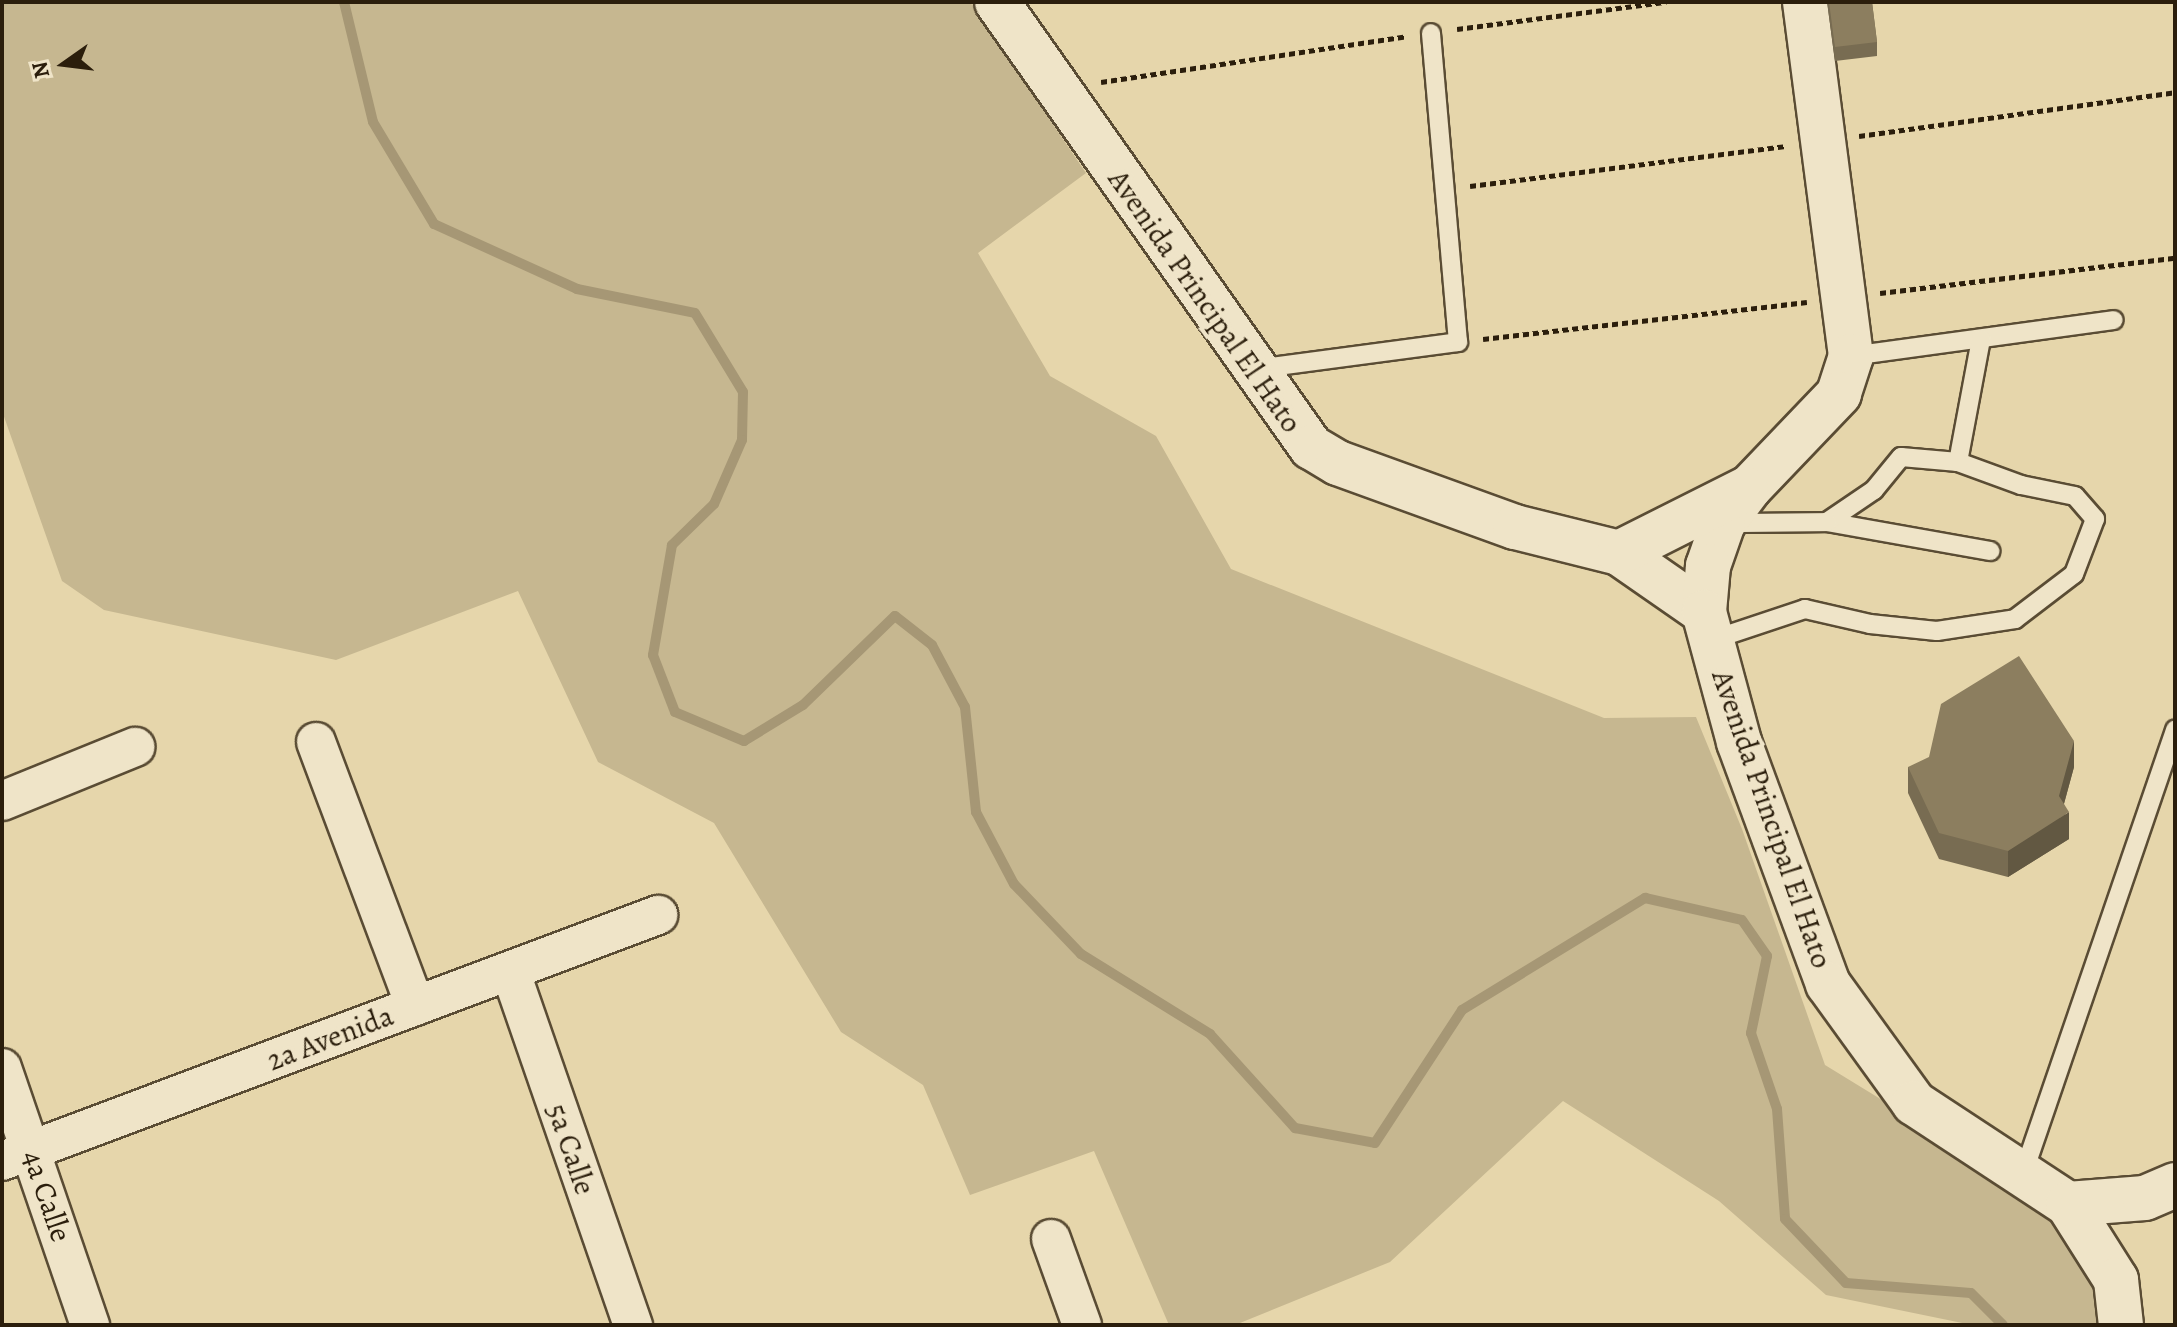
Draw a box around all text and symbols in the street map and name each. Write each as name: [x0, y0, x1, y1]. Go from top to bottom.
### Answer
north arrow: [24, 24, 104, 104]
text: N: [24, 58, 57, 81]
street label: Avenida Principal El Hato: [1101, 163, 1309, 439]
street label: Avenida Principal El Hato: [1704, 665, 1840, 973]
street label: 2a Avenida: [262, 997, 398, 1079]
street label: 5a Calle: [539, 1099, 603, 1199]
street label: 4a Calle: [15, 1146, 79, 1246]

